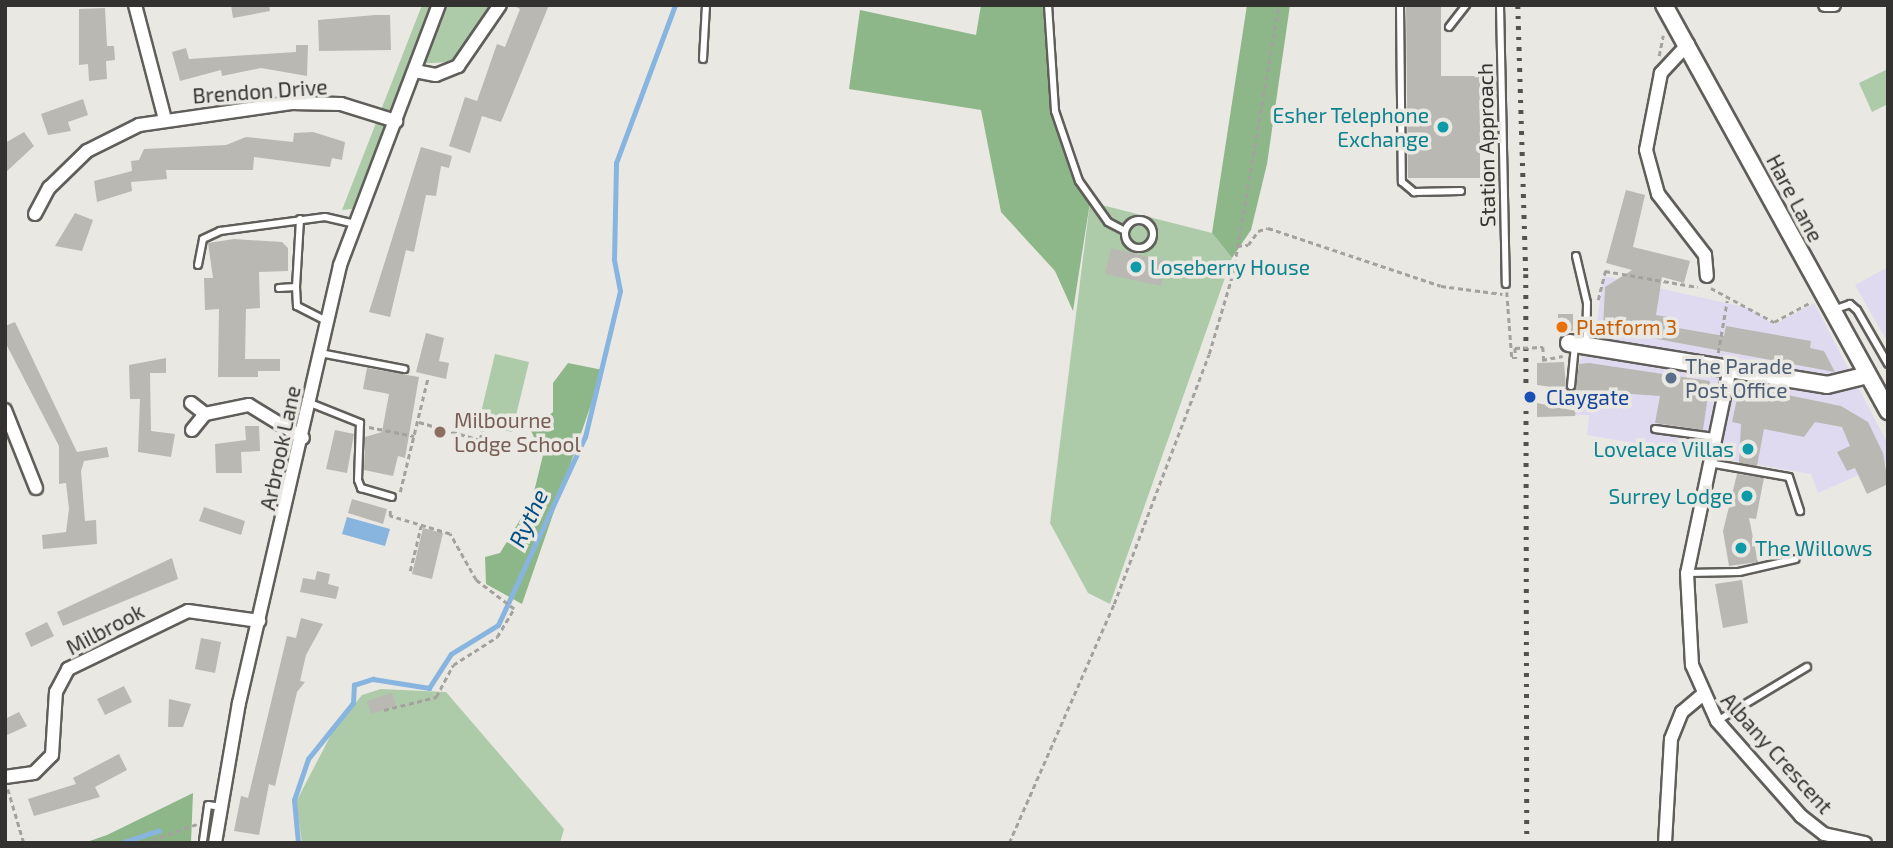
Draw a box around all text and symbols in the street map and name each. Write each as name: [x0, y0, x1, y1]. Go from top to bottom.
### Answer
street label: Station Approach: [1472, 62, 1500, 228]
street label: Brendon Drive: [192, 74, 328, 108]
place label: Esher Telephone Exchange: [1272, 102, 1429, 152]
marker: Esher Telephone Exchange: [1435, 119, 1451, 135]
street label: Hare Lane: [1761, 150, 1829, 246]
place label: Loseberry House: [1150, 254, 1310, 280]
marker: Loseberry House: [1128, 259, 1144, 275]
place label: Platform 3: [1576, 314, 1677, 340]
marker: Platform 3: [1554, 319, 1570, 335]
place label: The Parade Post Office: [1685, 353, 1792, 403]
marker: The Parade Post Office: [1663, 370, 1679, 386]
street label: Arbrook Lane: [255, 383, 305, 513]
place label: Claygate: [1546, 384, 1629, 410]
marker: Claygate: [1520, 387, 1540, 407]
place label: Milbourne Lodge School: [454, 407, 581, 457]
marker: Milbourne Lodge School: [432, 424, 448, 440]
place label: Lovelace Villas: [1593, 436, 1734, 462]
marker: Lovelace Villas: [1740, 441, 1756, 457]
place label: Surrey Lodge: [1608, 483, 1733, 509]
water label: Rythe: [503, 485, 553, 551]
marker: Surrey Lodge: [1739, 488, 1755, 504]
place label: The Willows: [1755, 535, 1873, 561]
marker: The Willows: [1733, 540, 1749, 556]
street label: Milbrook: [62, 598, 148, 660]
street label: Albany Crescent: [1716, 687, 1838, 819]

